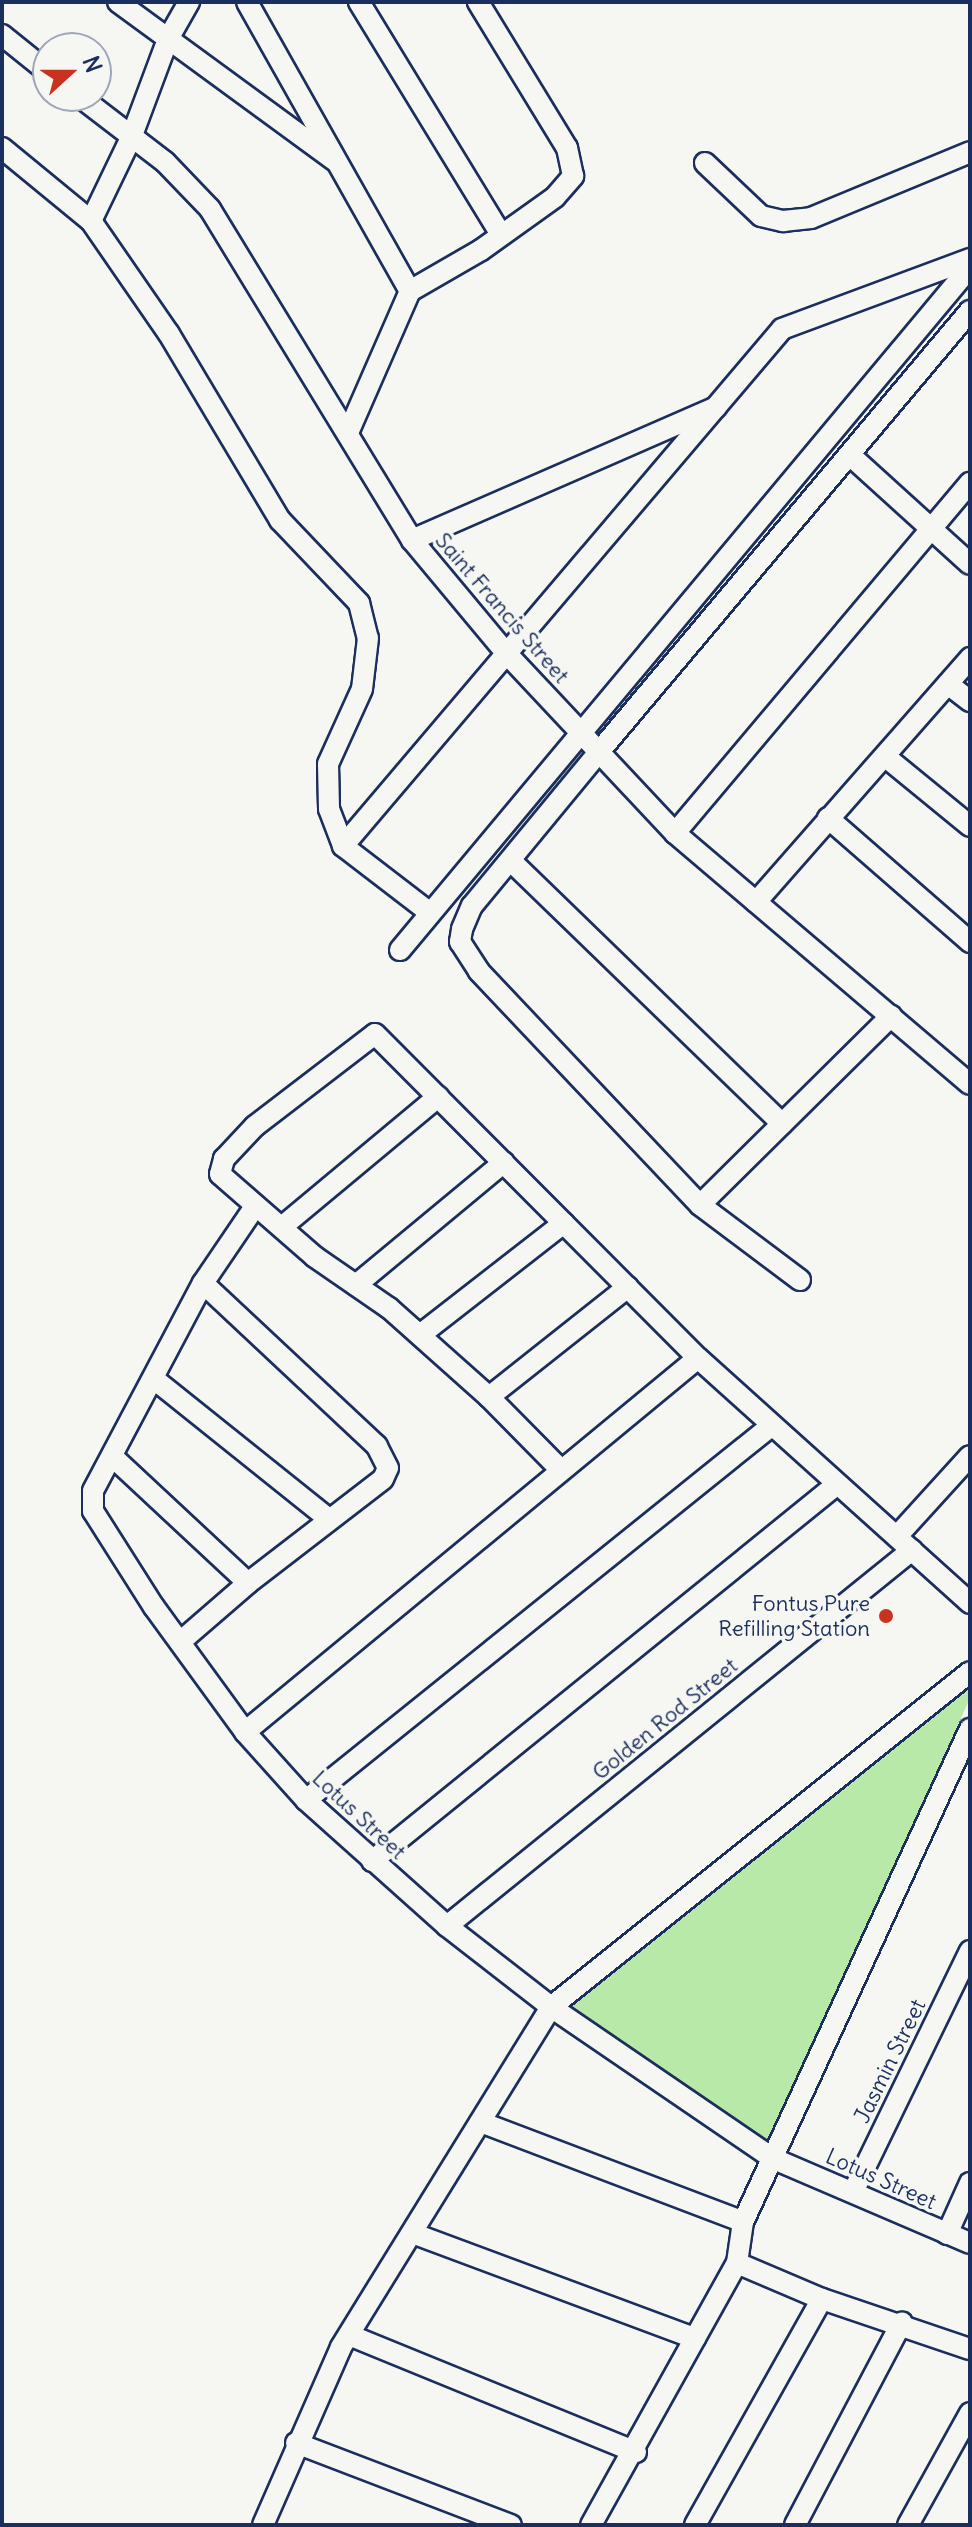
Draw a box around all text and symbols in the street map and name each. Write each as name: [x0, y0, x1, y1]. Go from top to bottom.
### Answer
north arrow: [32, 32, 112, 112]
text: N: [77, 52, 108, 76]
street label: Saint Francis Street: [430, 527, 574, 689]
place label: Fontus Pure Refilling Station: [718, 1590, 870, 1642]
marker: Fontus Pure Refilling Station: [877, 1607, 895, 1625]
street label: Golden Rod Street: [587, 1652, 743, 1786]
street label: Lotus Street: [307, 1765, 411, 1865]
street label: Jasmin Street: [849, 1995, 931, 2127]
street label: Lotus Street: [822, 2143, 940, 2215]

